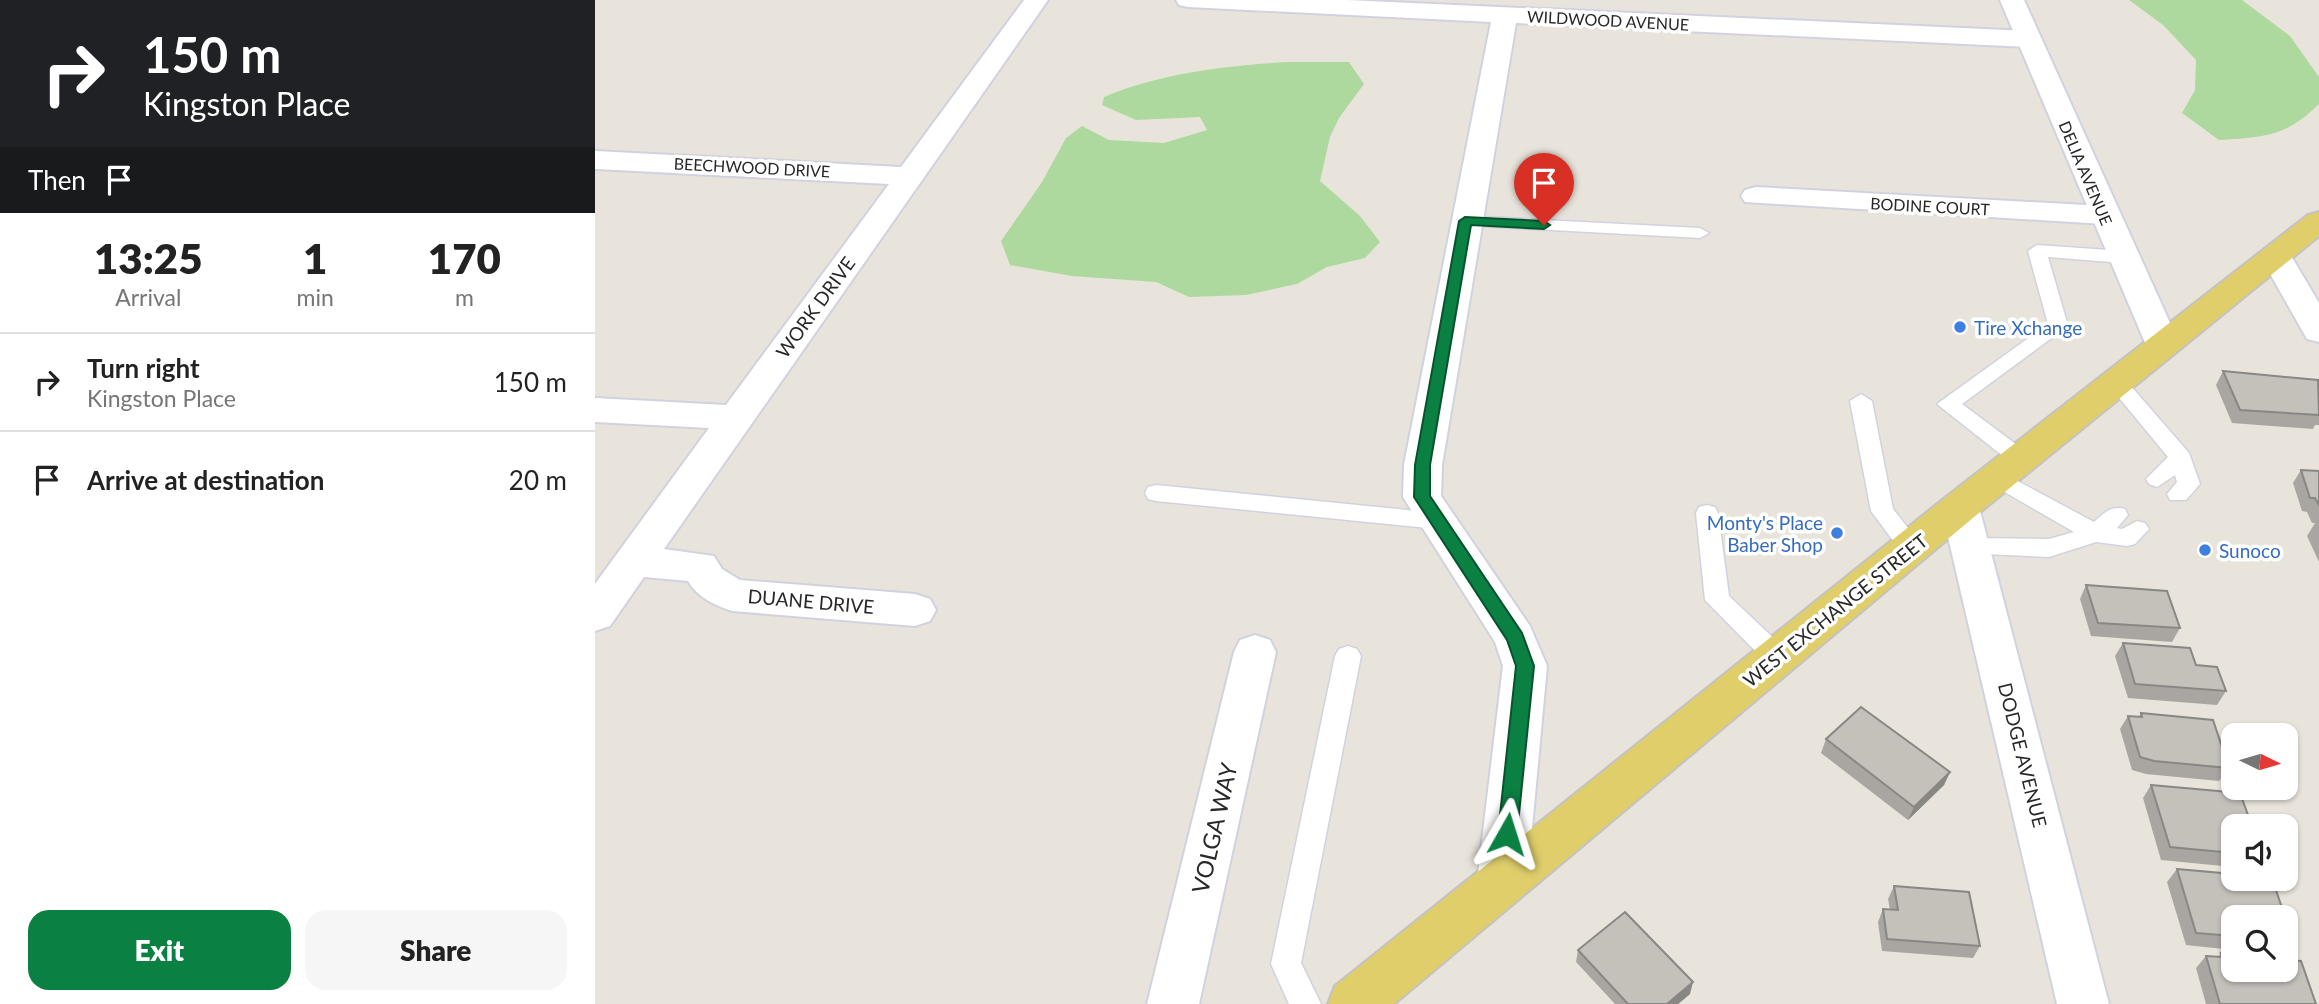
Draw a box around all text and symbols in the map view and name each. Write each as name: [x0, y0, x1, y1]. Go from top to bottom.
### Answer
street label: WILDWOOD AVENUE: [1526, 6, 1690, 34]
text: 150 m: [143, 25, 281, 83]
icon: right: [28, 28, 119, 119]
text: Kingston Place: [143, 84, 350, 123]
street label: DELIA AVENUE: [2056, 118, 2116, 228]
street label: BEECHWOOD DRIVE: [673, 153, 831, 181]
pin: [1514, 153, 1574, 225]
icon: arrive: [100, 161, 138, 199]
text: Then: [28, 164, 86, 196]
icon: arrive: [1525, 164, 1563, 202]
street label: BODINE COURT: [1870, 193, 1991, 219]
text: 13:25: [94, 233, 203, 283]
text: 1: [303, 233, 327, 283]
text: 170: [428, 233, 501, 283]
street label: WORK DRIVE: [771, 252, 859, 362]
text: Arrival: [115, 283, 181, 311]
text: min: [297, 283, 334, 311]
text: m: [455, 283, 474, 311]
place label: Tire Xchange: [1974, 316, 2082, 339]
marker: Tire Xchange: [1952, 319, 1968, 335]
text: Turn right: [87, 352, 200, 384]
icon: right: [28, 363, 66, 401]
text: 150 m: [494, 366, 567, 398]
text: Kingston Place: [87, 384, 236, 412]
icon: arrive: [28, 461, 66, 499]
text: Arrive at destination: [87, 464, 324, 496]
text: 20 m: [509, 464, 567, 496]
place label: Monty's Place Baber Shop: [1707, 511, 1823, 556]
marker: Monty's Place Baber Shop: [1829, 525, 1845, 541]
street label: WEST EXCHANGE STREET: [1738, 529, 1932, 691]
place label: Sunoco: [2219, 539, 2281, 562]
marker: Sunoco: [2197, 542, 2213, 558]
street label: DUANE DRIVE: [747, 584, 875, 618]
street label: DODGE AVENUE: [1994, 680, 2052, 830]
north arrow: [2221, 723, 2298, 800]
map controls: [2221, 723, 2298, 982]
street label: VOLGA WAY: [1185, 760, 1243, 896]
position arrow: [1470, 797, 1544, 871]
button: sound: [2221, 814, 2298, 891]
button: search: [2221, 905, 2298, 982]
button: Exit: [28, 910, 291, 990]
button: Share: [305, 910, 567, 990]

